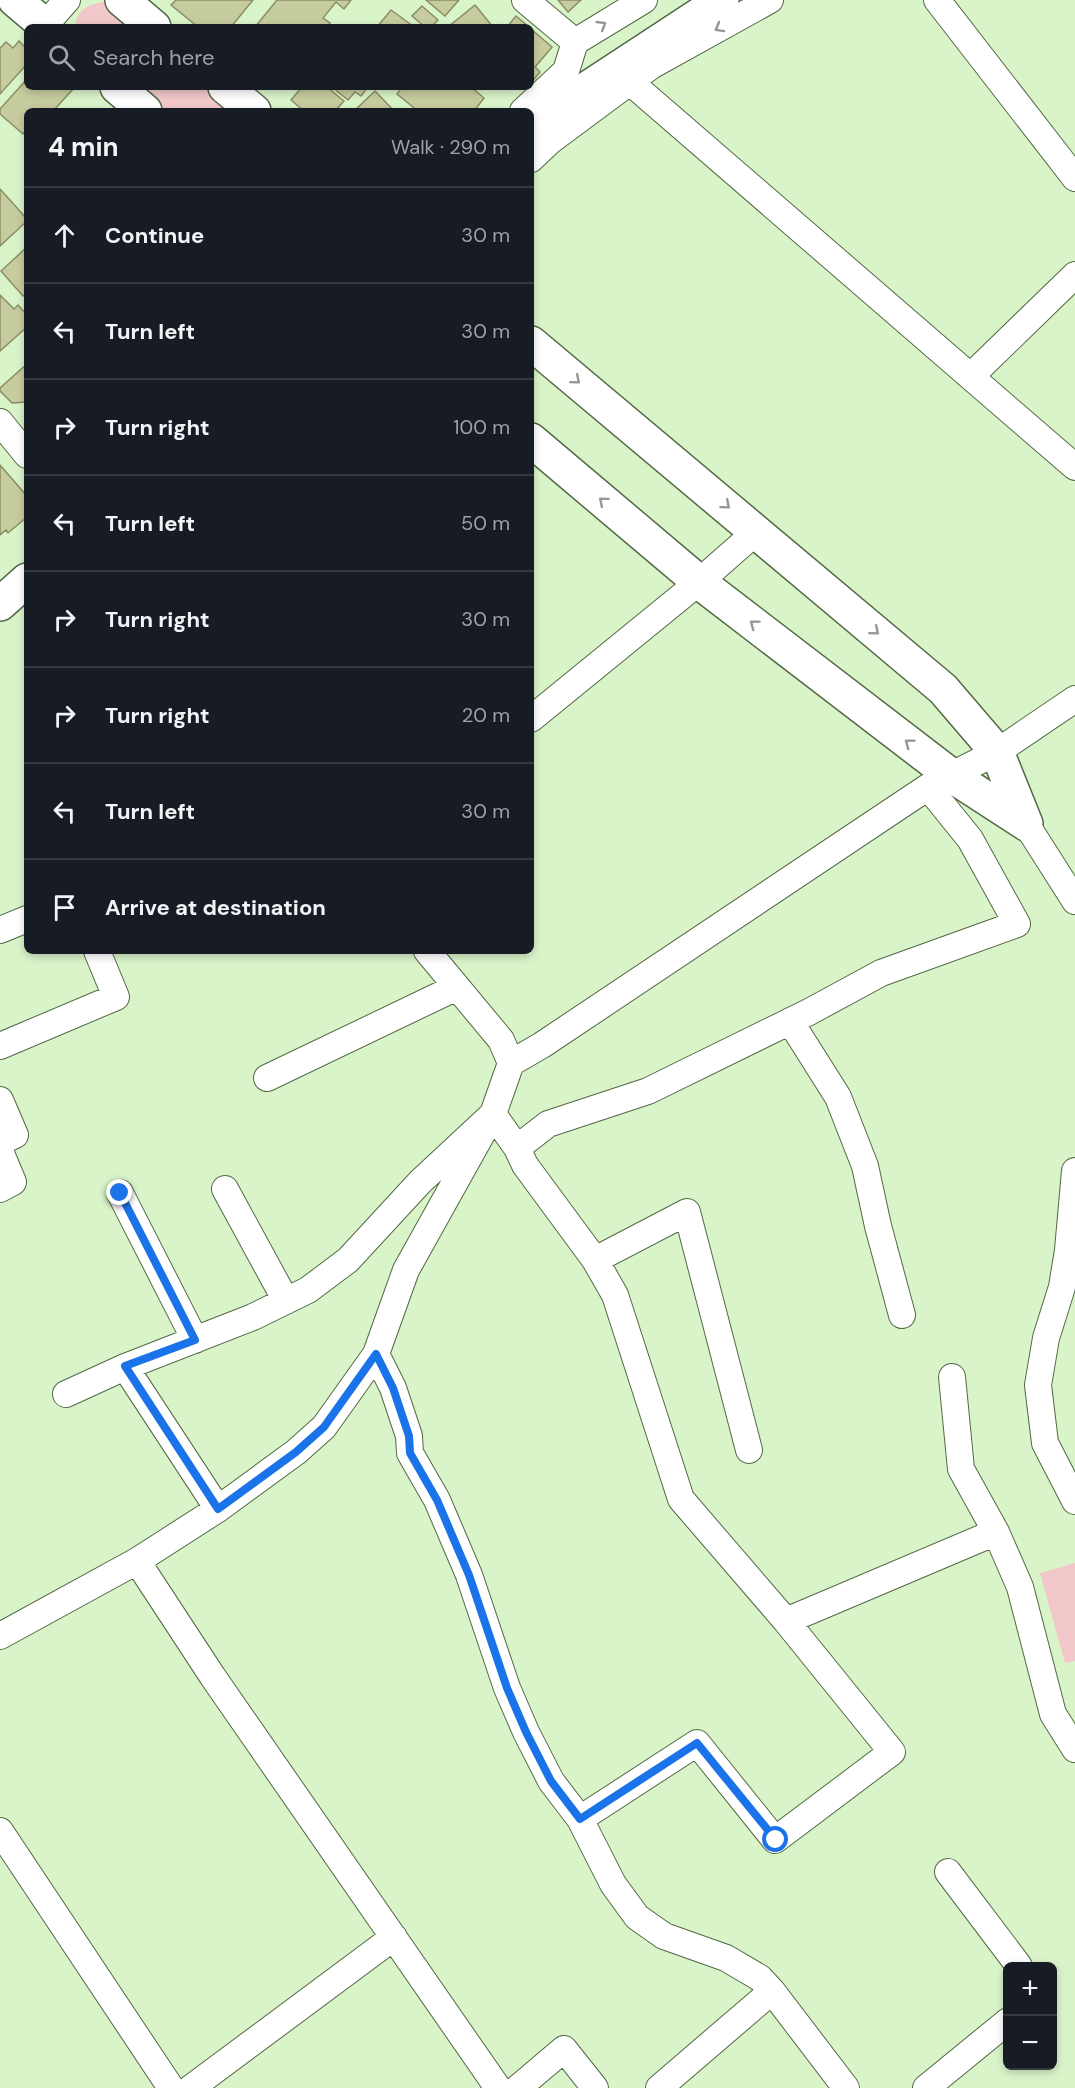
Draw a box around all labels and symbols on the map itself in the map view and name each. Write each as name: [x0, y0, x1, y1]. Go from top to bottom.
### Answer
one-way arrow: [596, 21, 606, 33]
one-way arrow: [715, 21, 725, 32]
one-way arrow: [569, 373, 580, 384]
one-way arrow: [599, 497, 610, 508]
one-way arrow: [719, 498, 730, 509]
one-way arrow: [750, 621, 761, 632]
one-way arrow: [868, 624, 879, 635]
one-way arrow: [904, 739, 915, 750]
route end: [106, 1179, 132, 1205]
route start: [762, 1826, 788, 1852]

